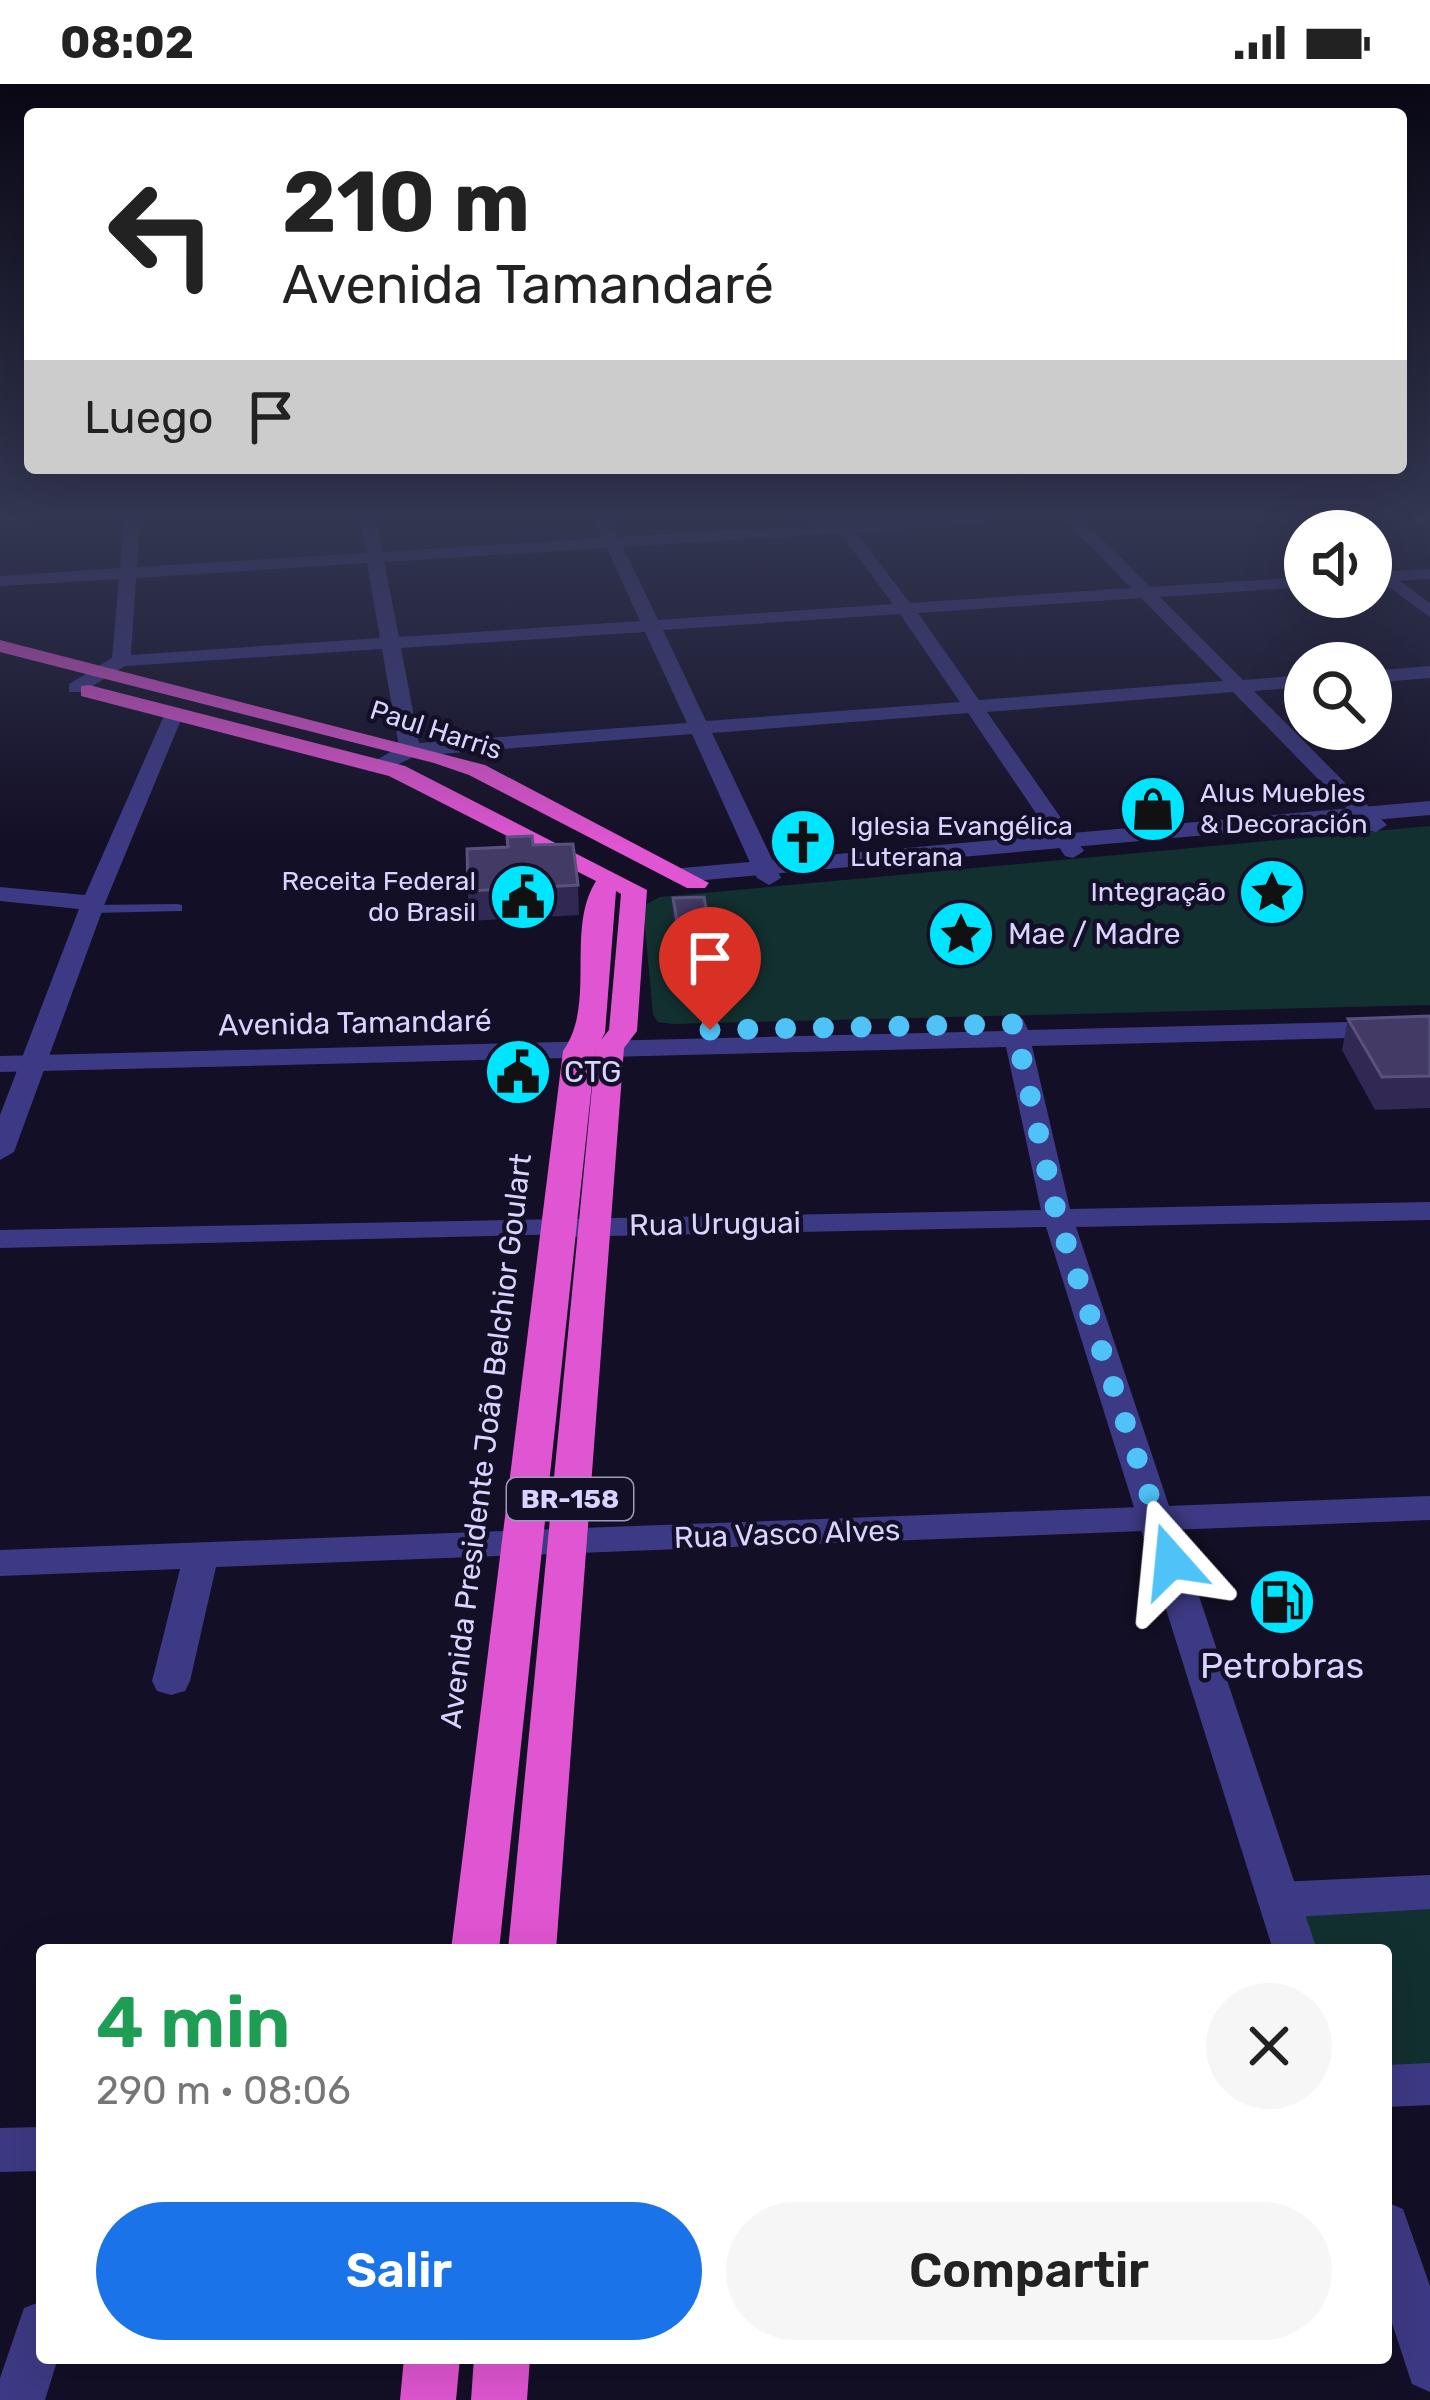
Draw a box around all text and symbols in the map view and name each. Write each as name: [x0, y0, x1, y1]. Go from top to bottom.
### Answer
text: 08:02: [60, 16, 194, 69]
text: 210 m: [282, 152, 530, 252]
icon: left: [84, 156, 240, 312]
text: Avenida Tamandaré: [282, 253, 774, 317]
icon: arrive: [238, 384, 304, 450]
text: Luego: [84, 391, 214, 444]
map controls: [1284, 510, 1392, 750]
button: sound: [1284, 510, 1392, 618]
button: search: [1284, 642, 1392, 750]
street label: Paul Harris: [366, 694, 506, 766]
shop icon: Alus Muebles & Decoración: [1118, 774, 1188, 844]
place label: Alus Muebles & Decoración: [1200, 777, 1368, 840]
church icon: Iglesia Evangélica Luterana: [768, 807, 838, 877]
place label: Iglesia Evangélica Luterana: [850, 810, 1073, 873]
place icon: Integração: [1237, 857, 1307, 927]
public building icon: Receita Federal do Brasil: [488, 862, 558, 932]
place label: Receita Federal do Brasil: [281, 865, 476, 928]
place label: Integração: [1090, 876, 1226, 908]
place icon: Mae / Madre: [926, 899, 996, 969]
pin: [659, 907, 761, 1030]
place label: Mae / Madre: [1008, 916, 1180, 952]
icon: arrive: [677, 925, 743, 991]
street label: Avenida Tamandaré: [218, 1003, 492, 1043]
public building icon: CTG: [483, 1037, 553, 1107]
place label: CTG: [564, 1054, 621, 1090]
street label: Avenida Presidente João Belchior Goulart: [433, 1151, 539, 1731]
street label: Rua Uruguai: [629, 1205, 801, 1243]
road number: BR-158: [507, 1478, 633, 1520]
position arrow: [1108, 1498, 1234, 1624]
street label: Rua Vasco Alves: [673, 1512, 901, 1556]
fuel station icon: Petrobras: [1247, 1567, 1317, 1637]
place label: Petrobras: [1200, 1644, 1364, 1687]
text: 4 min: [96, 1980, 291, 2065]
button: close: [1206, 1983, 1332, 2109]
text: 290 m · 08:06: [96, 2068, 351, 2114]
button: Salir: [96, 2202, 702, 2340]
button: Compartir: [726, 2202, 1332, 2340]

